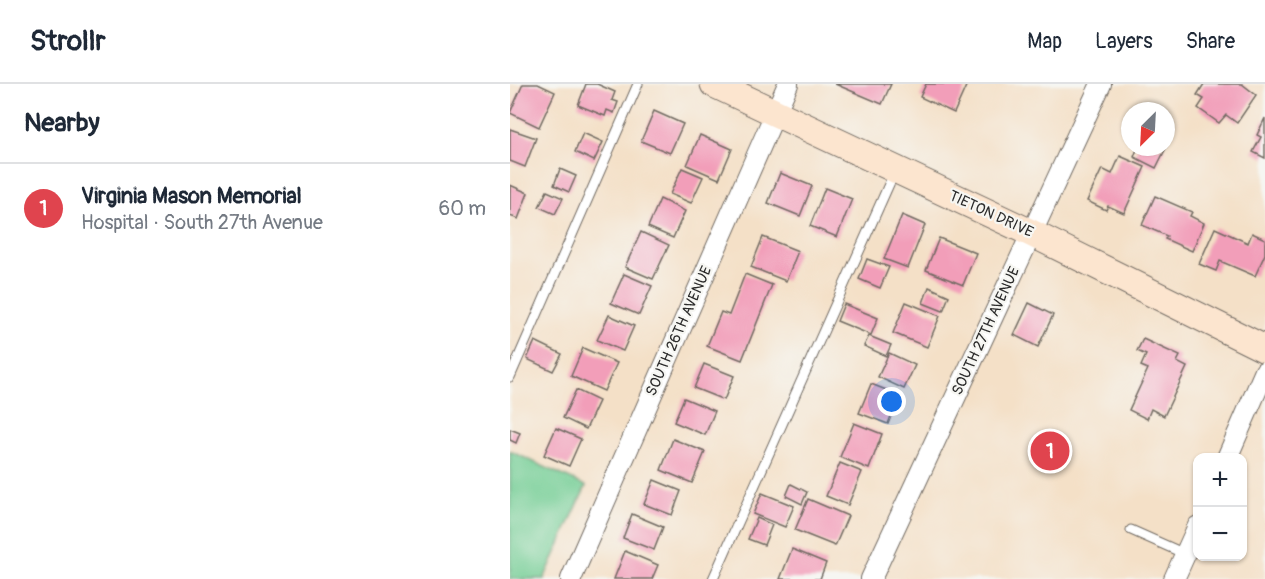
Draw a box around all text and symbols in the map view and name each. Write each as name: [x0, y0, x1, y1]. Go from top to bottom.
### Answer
text: Strollr: [30, 24, 105, 59]
text: Map: [1027, 28, 1062, 55]
text: Layers: [1095, 28, 1153, 55]
text: Share: [1186, 28, 1235, 55]
north arrow: [1121, 102, 1175, 156]
text: Nearby: [24, 107, 100, 139]
text: Virginia Mason Memorial: [81, 182, 302, 210]
street label: TIETON DRIVE: [946, 186, 1036, 242]
text: 1: [40, 196, 47, 221]
text: 60 m: [439, 196, 486, 221]
text: Hospital · South 27th Avenue: [81, 210, 323, 235]
street label: SOUTH 26TH AVENUE: [642, 263, 716, 399]
street label: SOUTH 27TH AVENUE: [948, 264, 1024, 398]
your location: [877, 387, 906, 416]
pin: 1: [1030, 428, 1070, 473]
map controls: [1193, 453, 1247, 561]
button: +: [1193, 453, 1247, 507]
button: −: [1193, 507, 1247, 561]

